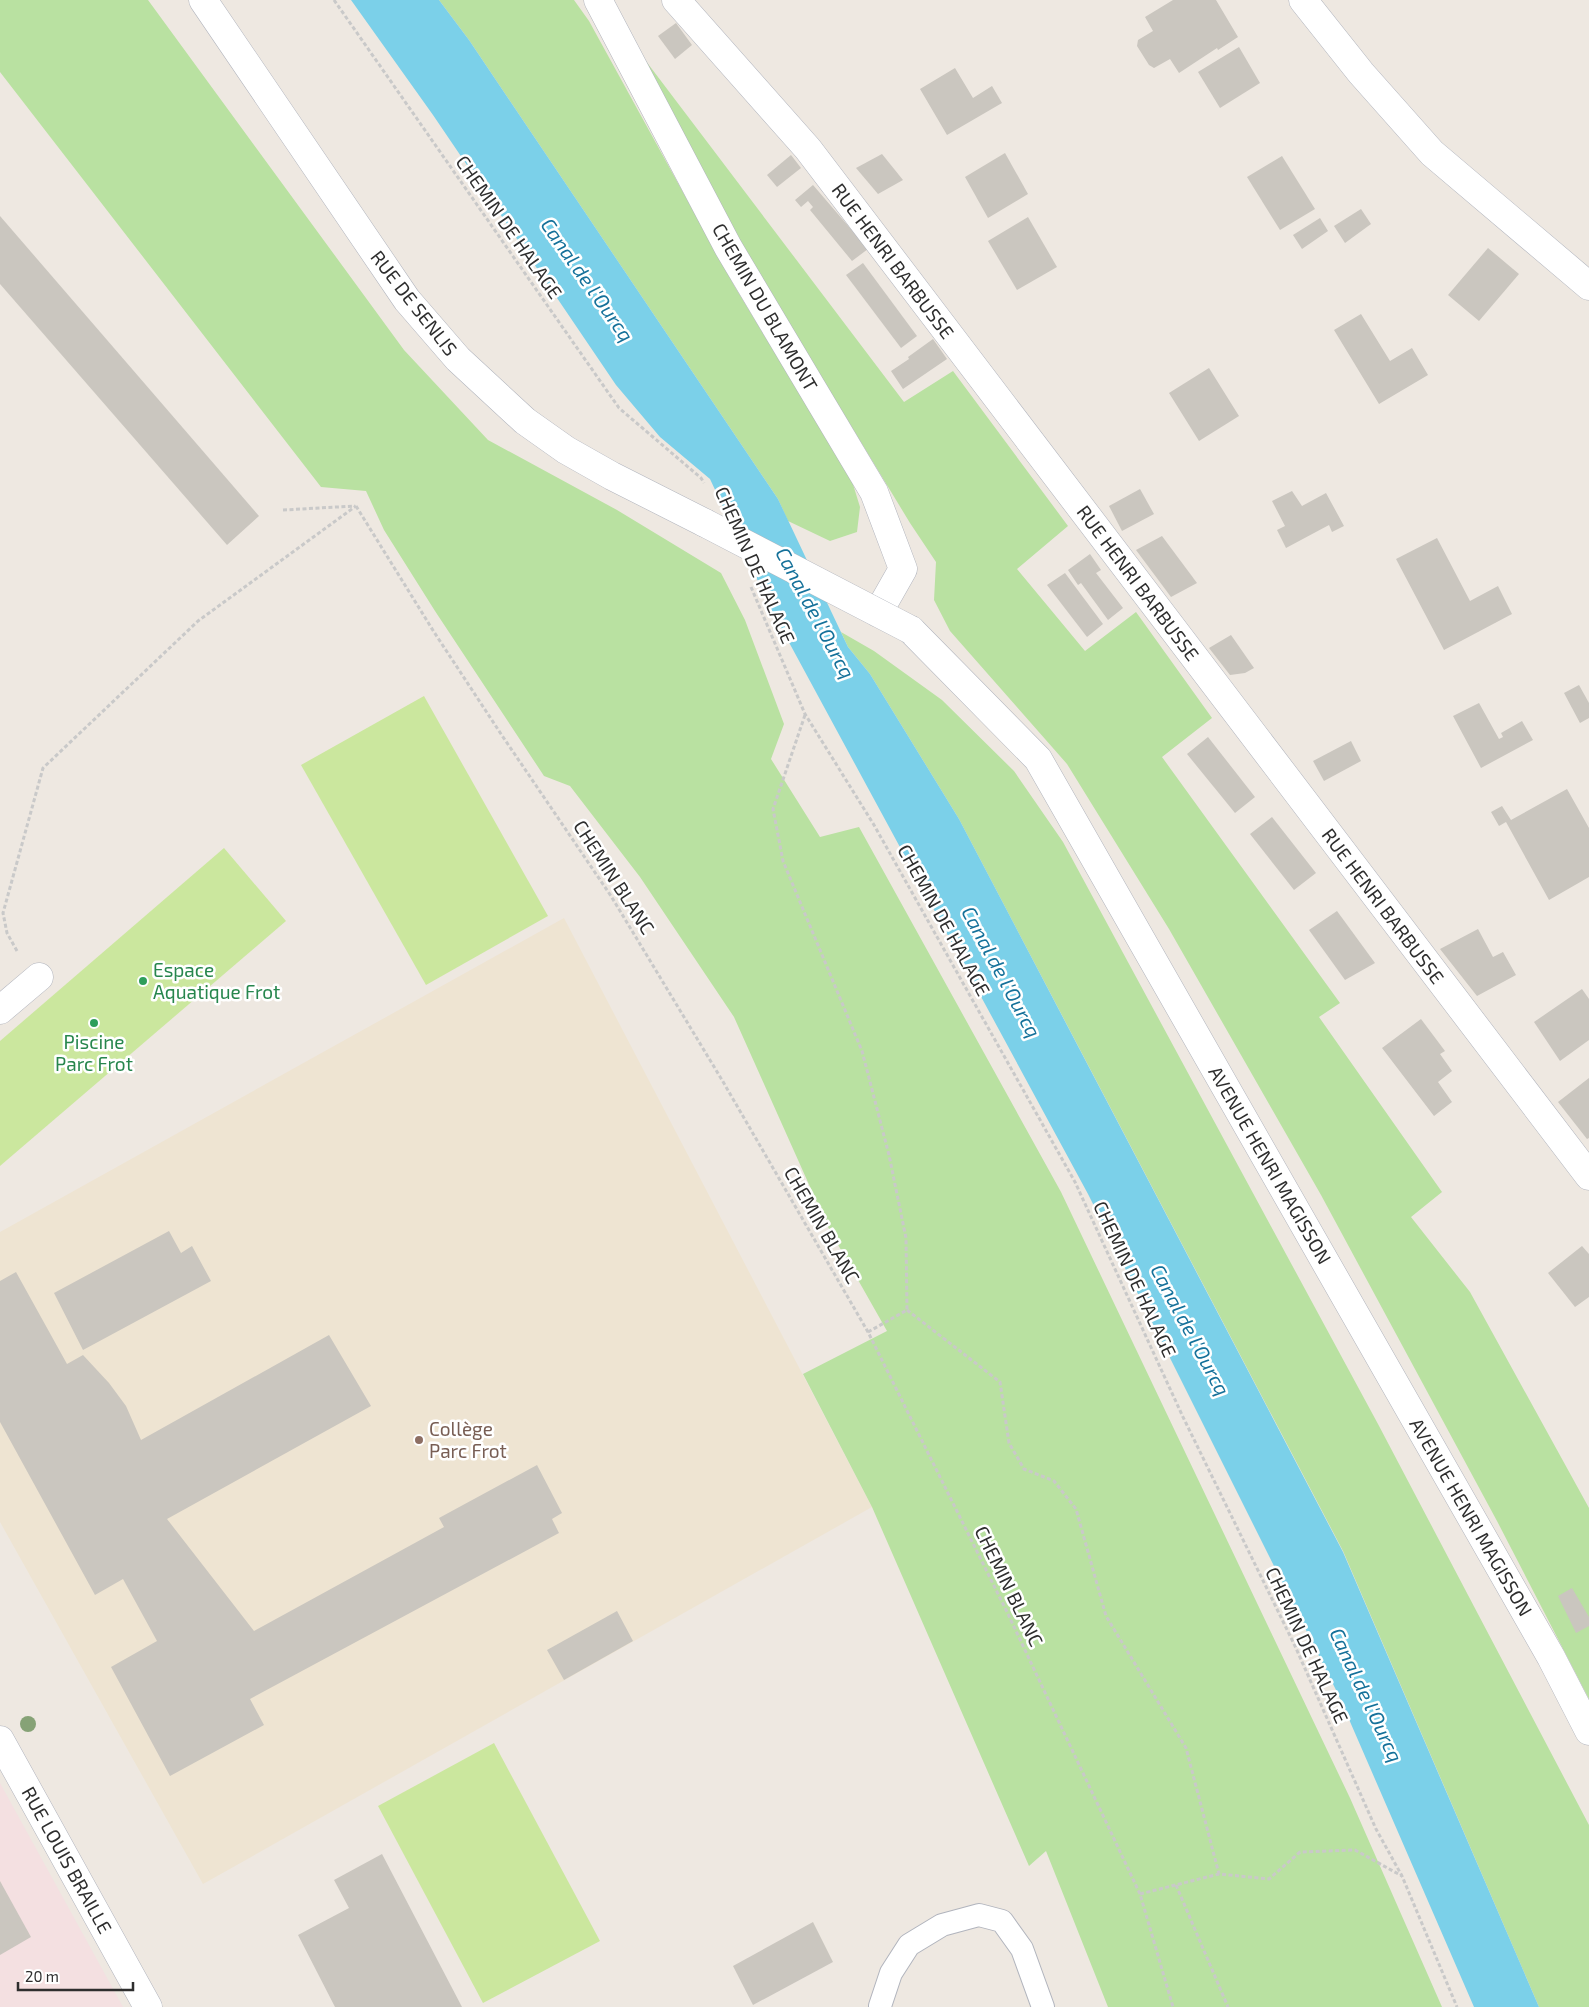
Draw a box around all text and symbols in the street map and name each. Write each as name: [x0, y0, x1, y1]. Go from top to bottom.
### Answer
street label: CHEMIN DE HALAGE: [451, 151, 567, 303]
street label: RUE HENRI BARBUSSE: [827, 178, 959, 343]
water label: Canal de l'Ourcq: [536, 213, 639, 346]
street label: CHEMIN DU BLAMONT: [708, 219, 823, 395]
street label: RUE DE SENLIS: [366, 246, 463, 360]
street label: CHEMIN DE HALAGE: [710, 483, 800, 647]
street label: RUE HENRI BARBUSSE: [1072, 500, 1204, 665]
water label: Canal de l'Ourcq: [771, 543, 861, 682]
street label: CHEMIN BLANC: [569, 816, 660, 938]
street label: RUE HENRI BARBUSSE: [1317, 823, 1449, 988]
street label: CHEMIN DE HALAGE: [893, 840, 996, 999]
water label: Canal de l'Ourcq: [957, 902, 1047, 1041]
place label: Espace Aquatique Frot: [153, 958, 280, 1003]
marker: Espace Aquatique Frot: [137, 975, 149, 987]
marker: Piscine Parc Frot: [88, 1017, 100, 1029]
place label: Piscine Parc Frot: [55, 1030, 133, 1075]
street label: AVENUE HENRI MAGISSON: [1204, 1062, 1337, 1268]
street label: CHEMIN BLANC: [780, 1162, 865, 1287]
street label: CHEMIN DE HALAGE: [1089, 1197, 1182, 1360]
water label: Canal de l'Ourcq: [1146, 1260, 1236, 1399]
street label: AVENUE HENRI MAGISSON: [1405, 1414, 1538, 1620]
place label: Collège Parc Frot: [429, 1417, 507, 1462]
marker: Collège Parc Frot: [413, 1434, 425, 1446]
street label: CHEMIN BLANC: [970, 1522, 1049, 1650]
street label: CHEMIN DE HALAGE: [1261, 1563, 1354, 1726]
water label: Canal de l'Ourcq: [1325, 1624, 1408, 1765]
street label: RUE LOUIS BRAILLE: [18, 1782, 117, 1937]
scale bar: [18, 1960, 132, 1992]
text: 20 m: [25, 1967, 59, 1985]

